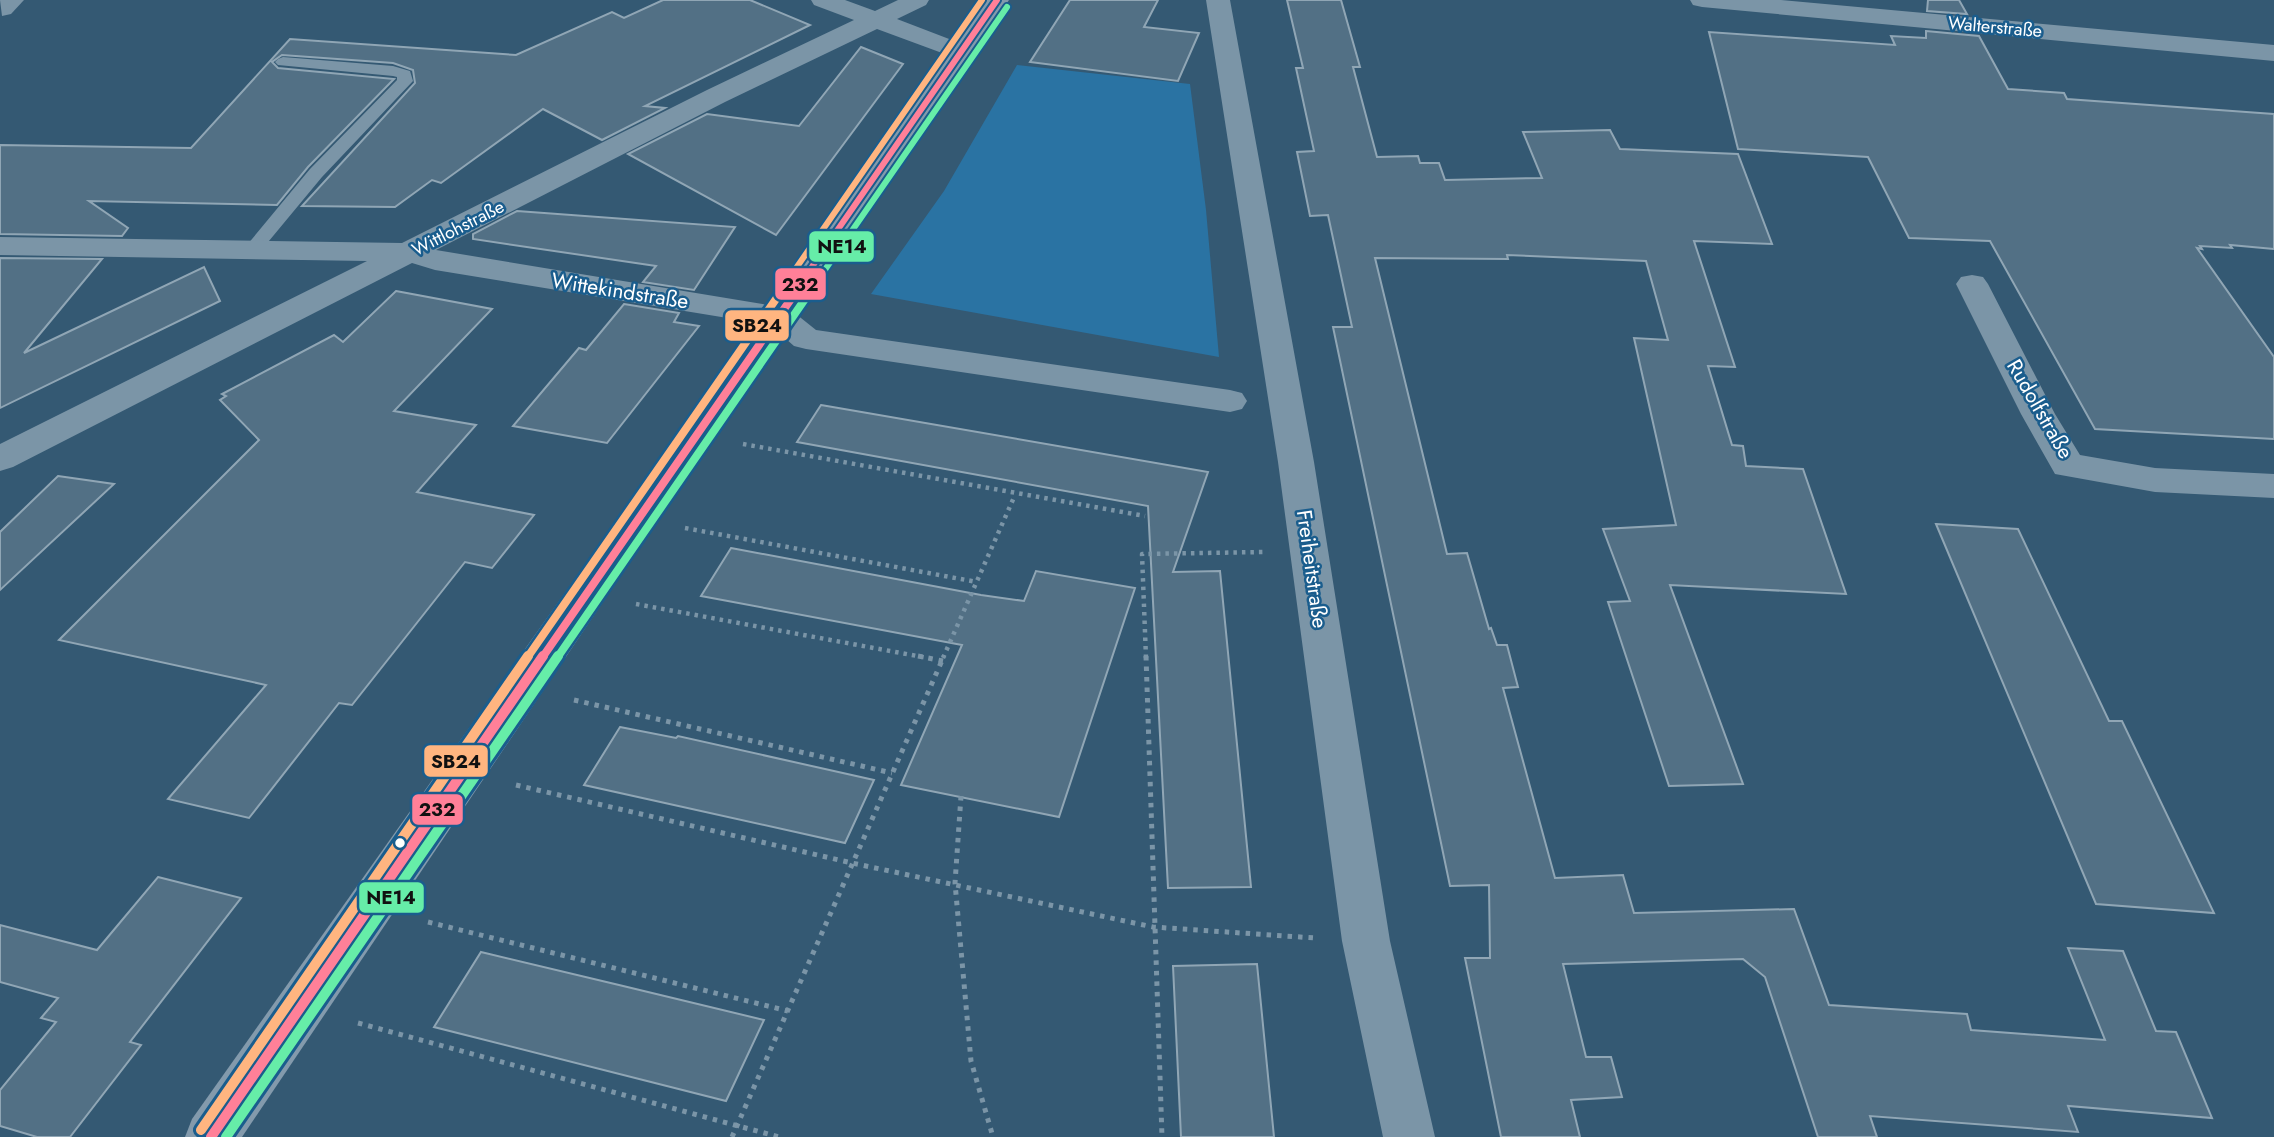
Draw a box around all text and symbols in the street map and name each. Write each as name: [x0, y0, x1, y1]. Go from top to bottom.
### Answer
street label: Walterstraße: [1947, 10, 2043, 44]
street label: Wittlohstraße: [407, 194, 509, 262]
line badge: NE14: [808, 230, 875, 263]
text: NE14: [817, 233, 867, 260]
street label: Wittekindstraße: [549, 265, 691, 317]
line badge: 232: [774, 267, 827, 301]
text: 232: [782, 271, 818, 298]
line badge: SB24: [724, 309, 790, 342]
text: SB24: [732, 312, 782, 339]
street label: Rudolfstraße: [1999, 354, 2081, 465]
street label: Freiheitstraße: [1289, 508, 1335, 630]
line badge: SB24: [423, 744, 489, 778]
text: SB24: [431, 748, 481, 775]
line badge: 232: [411, 793, 464, 826]
text: 232: [419, 796, 455, 823]
unlabelled marker: [393, 836, 407, 850]
line badge: NE14: [358, 881, 425, 914]
text: NE14: [366, 884, 416, 911]

